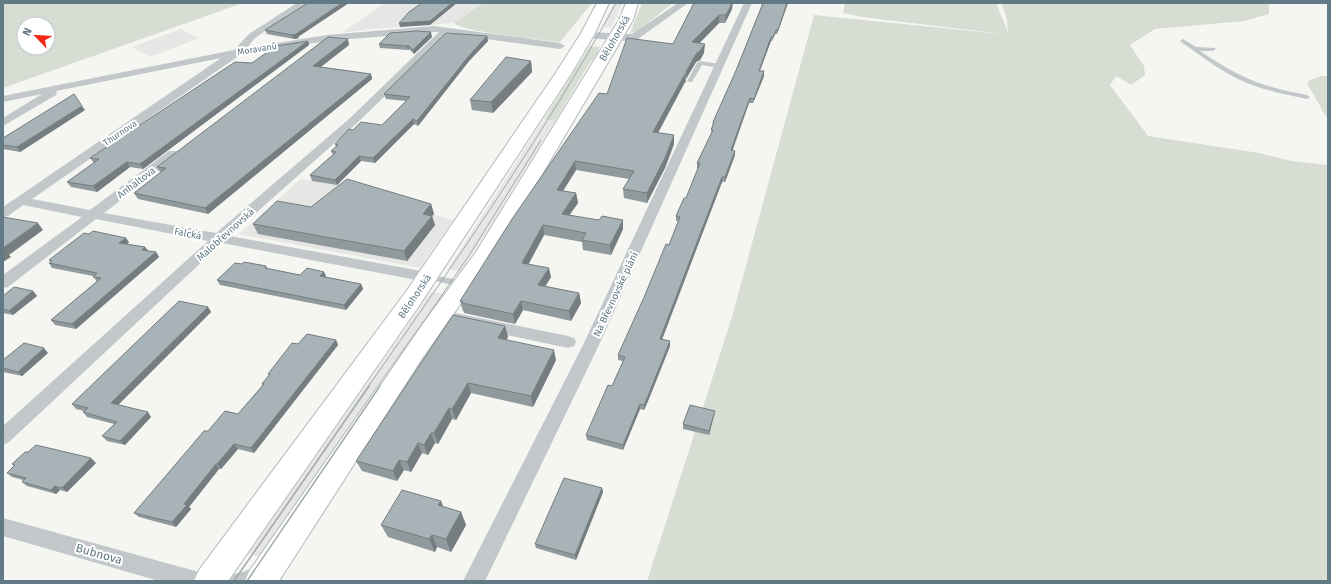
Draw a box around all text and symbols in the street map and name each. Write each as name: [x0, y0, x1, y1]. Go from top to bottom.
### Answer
street label: Bělohorská: [597, 14, 633, 63]
north arrow: [16, 16, 56, 56]
text: N: [20, 26, 35, 38]
street label: Moravanů: [237, 41, 277, 57]
street label: Thurnova: [101, 118, 139, 148]
street label: Anhaltova: [115, 164, 158, 201]
street label: Malobřevnovská: [194, 206, 257, 264]
street label: Falcká: [173, 225, 203, 243]
street label: Na Břevnovské pláni: [591, 250, 641, 339]
street label: Bělohorská: [396, 272, 434, 321]
street label: Bubnova: [74, 541, 124, 567]

